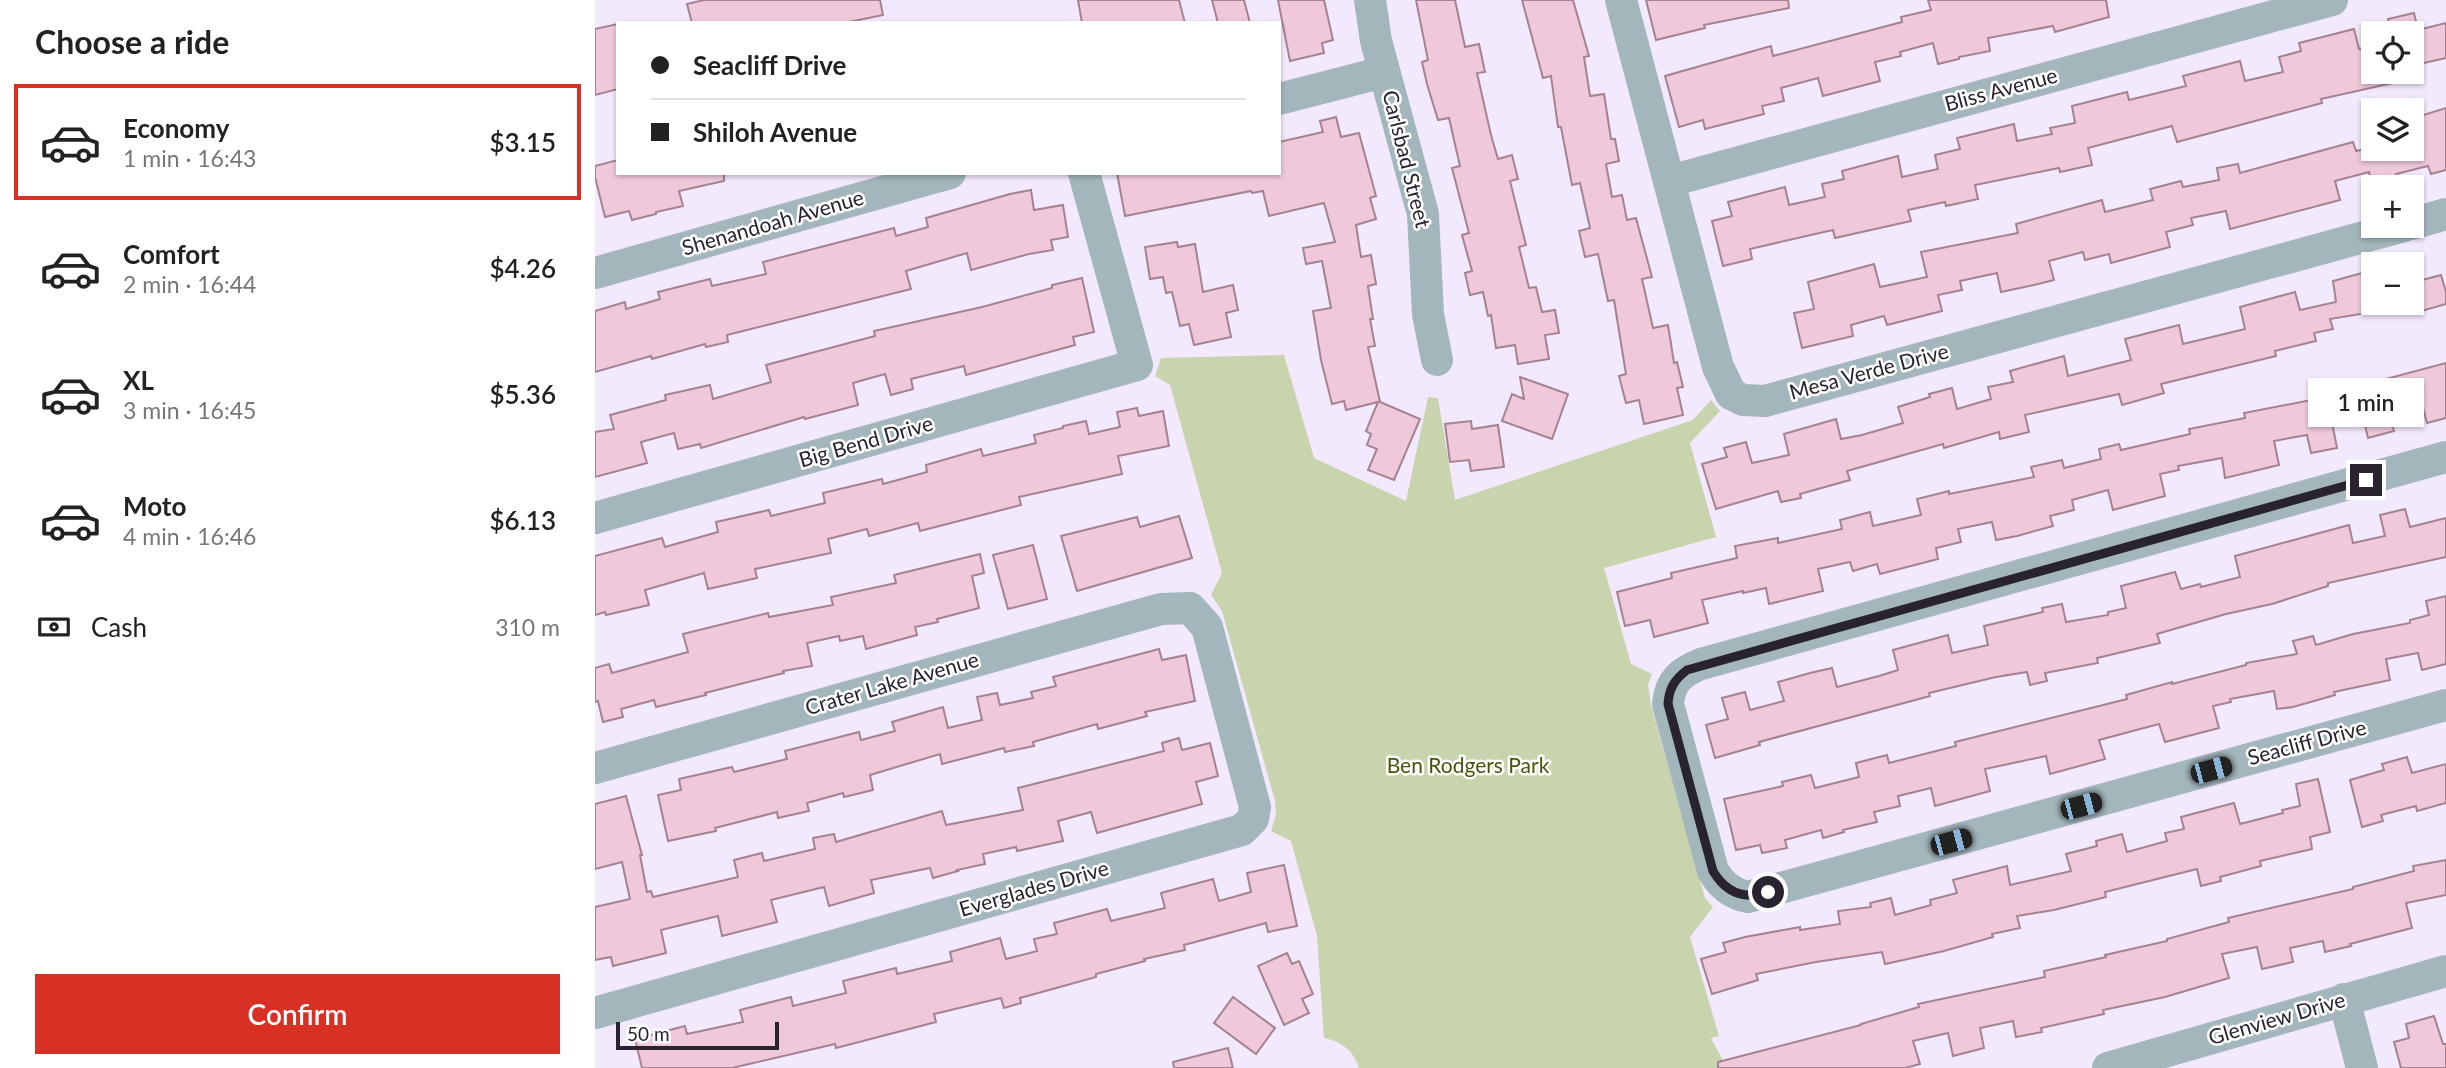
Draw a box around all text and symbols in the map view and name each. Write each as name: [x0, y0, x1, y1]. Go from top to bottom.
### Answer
map controls: [2361, 21, 2424, 315]
button: locate: [2361, 21, 2424, 84]
text: Choose a ride: [35, 22, 229, 61]
text: Seacliff Drive: [693, 49, 847, 81]
street label: Bliss Avenue: [1941, 61, 2060, 116]
street label: Carlsbad Street: [1378, 87, 1437, 230]
button: layers: [2361, 98, 2424, 161]
icon: car: [39, 111, 102, 174]
text: Economy: [123, 112, 229, 144]
text: Shiloh Avenue: [693, 116, 857, 148]
text: $3.15: [490, 126, 556, 158]
text: 1 min · 16:43: [123, 144, 256, 172]
button: +: [2361, 175, 2424, 238]
street label: Shenandoah Avenue: [679, 184, 866, 259]
icon: car: [39, 237, 102, 300]
text: Comfort: [123, 238, 220, 270]
text: $4.26: [490, 252, 556, 284]
button: −: [2361, 252, 2424, 315]
text: 2 min · 16:44: [123, 270, 256, 298]
street label: Mesa Verde Drive: [1786, 337, 1951, 404]
icon: car: [39, 363, 102, 426]
text: XL: [123, 364, 154, 396]
text: $5.36: [490, 378, 556, 410]
callout: 1 min: [2308, 378, 2424, 428]
text: 1 min: [2338, 388, 2394, 416]
text: 3 min · 16:45: [123, 396, 256, 424]
street label: Big Bend Drive: [796, 410, 935, 472]
route end: [2350, 464, 2382, 496]
icon: car: [39, 489, 102, 552]
text: Moto: [123, 490, 186, 522]
text: $6.13: [490, 504, 556, 536]
text: 4 min · 16:46: [123, 522, 256, 550]
icon: cash: [35, 608, 73, 646]
text: Cash: [91, 611, 147, 643]
text: 310 m: [495, 613, 560, 641]
street label: Crater Lake Avenue: [802, 646, 981, 719]
street label: Seacliff Drive: [2245, 714, 2369, 769]
park label: Ben Rodgers Park: [1387, 752, 1550, 777]
car: [2188, 754, 2235, 786]
car: [2058, 790, 2105, 822]
car: [1928, 826, 1975, 858]
street label: Everglades Drive: [956, 854, 1111, 921]
route start: [1752, 876, 1784, 908]
button: Confirm: [35, 974, 560, 1054]
street label: Glenview Drive: [2205, 986, 2348, 1049]
scale bar: [616, 1019, 779, 1051]
text: 50 m: [627, 1022, 670, 1045]

